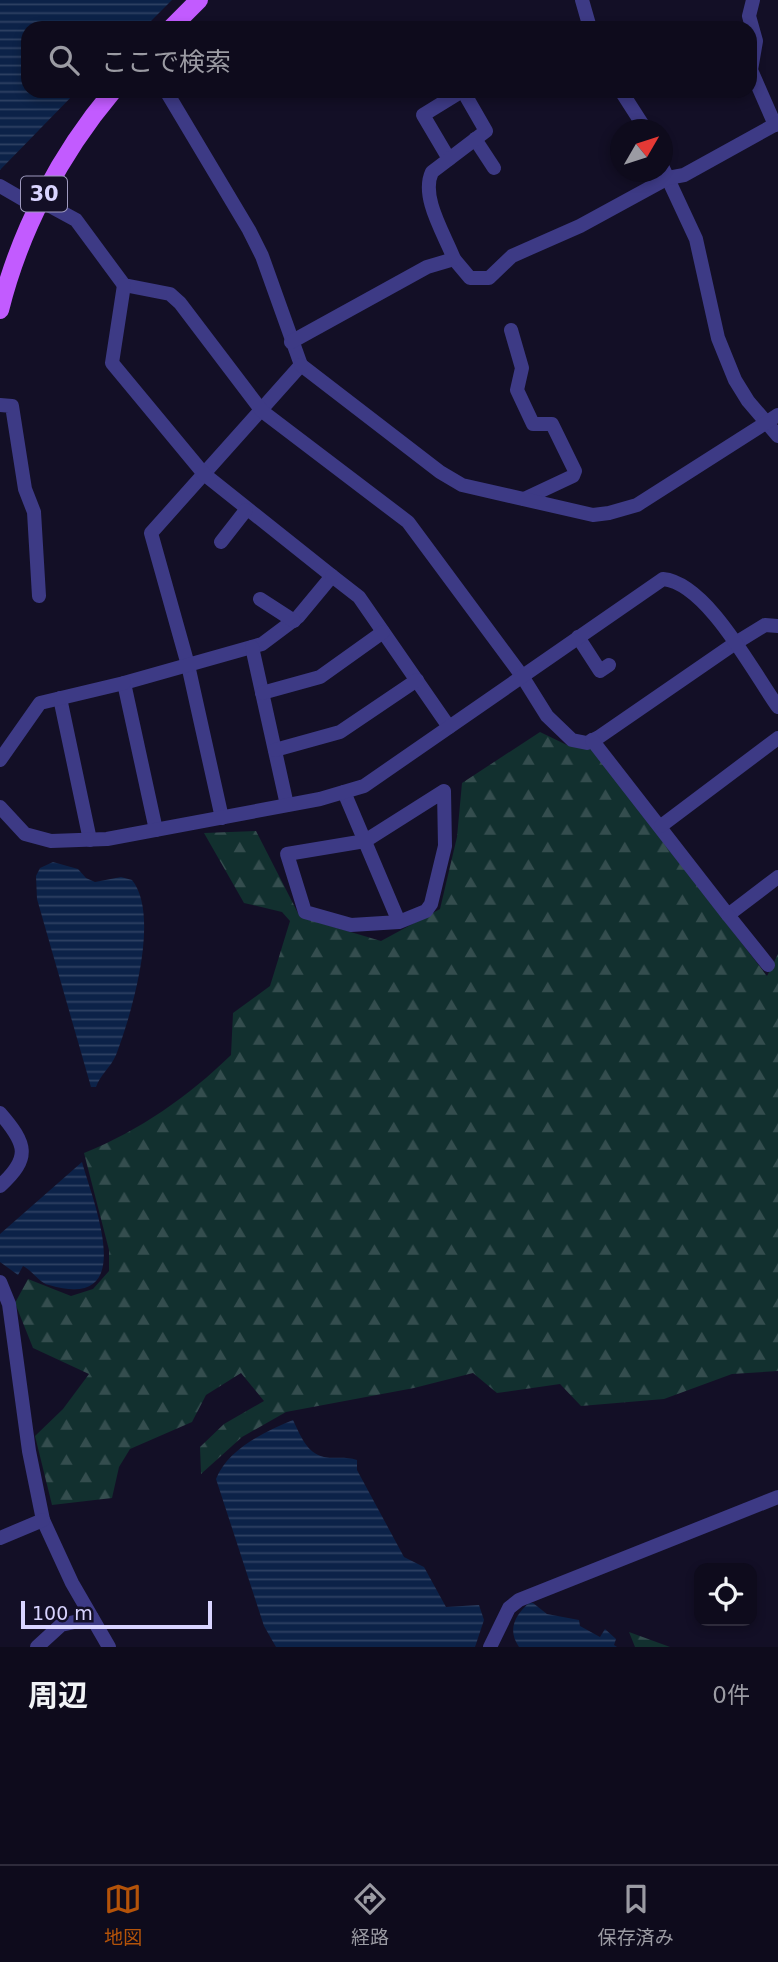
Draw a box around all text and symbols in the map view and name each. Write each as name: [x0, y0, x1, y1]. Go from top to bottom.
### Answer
search box: [21, 21, 757, 98]
icon: search: [45, 41, 83, 79]
text: ここで検索: [101, 47, 231, 77]
north arrow: [610, 119, 673, 182]
road number: 30: [21, 176, 67, 212]
map controls: [694, 1563, 757, 1626]
button: locate: [694, 1563, 757, 1626]
scale bar: [21, 1598, 212, 1630]
text: 100 m: [32, 1602, 93, 1624]
text: 周辺: [28, 1678, 88, 1713]
text: 0件: [712, 1682, 750, 1708]
tab: 地図: [104, 1880, 142, 1949]
tab: 経路: [351, 1880, 389, 1949]
tab: 保存済み: [598, 1880, 674, 1949]

